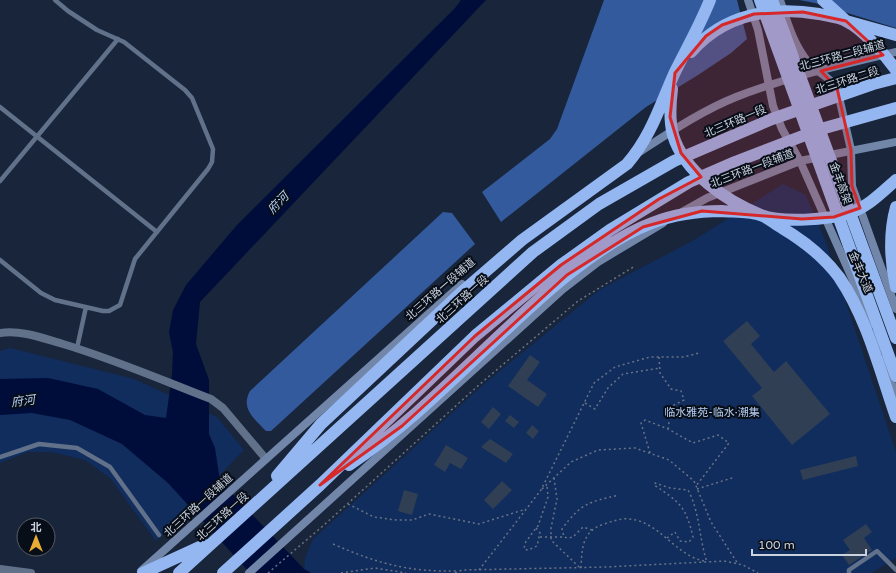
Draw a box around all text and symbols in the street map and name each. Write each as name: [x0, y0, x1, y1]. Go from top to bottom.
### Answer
street label: 北三环路二段辅道: [798, 38, 886, 73]
street label: 北三环路二段: [814, 64, 881, 97]
street label: 北三环路一段: [702, 103, 768, 140]
street label: 北三环路一段辅道: [709, 147, 796, 190]
street label: 金丰高架: [827, 160, 854, 206]
water label: 府河: [265, 188, 293, 217]
street label: 金丰大道: [846, 249, 875, 295]
street label: 北三环路一段辅道: [402, 255, 478, 323]
street label: 北三环路一段: [433, 272, 491, 326]
water label: 府河: [10, 392, 38, 409]
park label: 临水雅苑-临水·潮集: [664, 406, 760, 419]
street label: 北三环路一段辅道: [161, 471, 235, 539]
street label: 北三环路一段: [193, 489, 251, 543]
north arrow: [16, 517, 56, 557]
text: 北: [31, 521, 42, 534]
scale bar: [752, 531, 866, 557]
text: 100 m: [758, 538, 795, 552]

